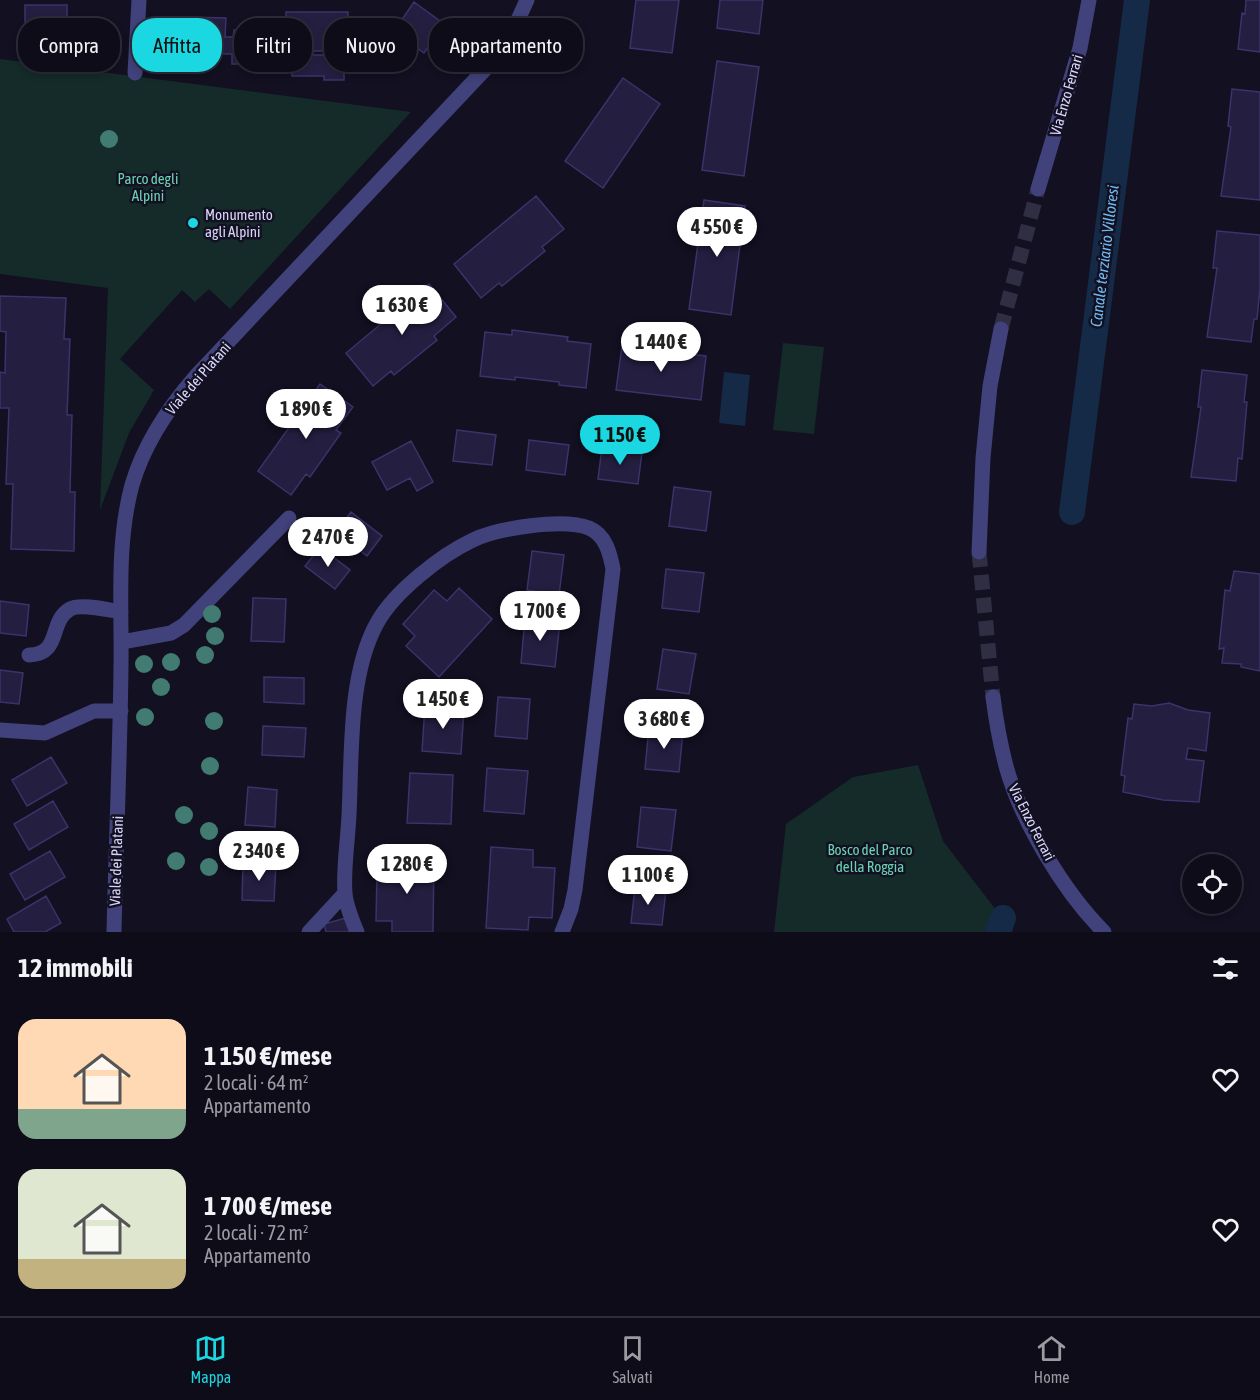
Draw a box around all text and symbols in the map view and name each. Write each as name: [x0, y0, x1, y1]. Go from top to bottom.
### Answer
chip: Compra: [18, 18, 120, 72]
chip: Affitta: [132, 18, 222, 72]
chip: Filtri: [234, 18, 312, 72]
chip: Nuovo: [324, 18, 417, 72]
chip: Appartamento: [429, 18, 583, 72]
street label: Via Enzo Ferrari: [1046, 52, 1086, 138]
park label: Parco degli Alpini: [118, 170, 178, 204]
water label: Canale terziario Villoresi: [1086, 184, 1122, 328]
place label: Monumento agli Alpini: [205, 206, 273, 240]
pin: 4 550 €: [662, 207, 772, 258]
text: 4 550 €: [691, 215, 743, 238]
marker: Monumento agli Alpini: [186, 216, 200, 230]
pin: 1 630 €: [347, 285, 457, 336]
text: 1 630 €: [376, 293, 428, 316]
pin: 1 440 €: [606, 322, 716, 373]
text: 1 440 €: [635, 330, 687, 353]
street label: Viale dei Platani: [162, 338, 234, 418]
pin: 1 890 €: [251, 389, 361, 440]
text: 1 890 €: [280, 397, 332, 420]
pin: 1 150 €: [565, 415, 675, 466]
text: 1 150 €: [594, 423, 646, 446]
pin: 2 470 €: [273, 517, 383, 568]
text: 2 470 €: [302, 525, 354, 548]
pin: 1 700 €: [485, 591, 595, 642]
text: 1 700 €: [514, 599, 566, 622]
pin: 1 450 €: [388, 679, 498, 730]
text: 1 450 €: [417, 687, 469, 710]
pin: 3 680 €: [609, 699, 719, 750]
text: 3 680 €: [638, 707, 690, 730]
street label: Via Enzo Ferrari: [1005, 781, 1059, 863]
street label: Viale dei Platani: [106, 816, 126, 906]
pin: 2 340 €: [204, 831, 314, 882]
text: 2 340 €: [233, 839, 285, 862]
park label: Bosco del Parco della Roggia: [827, 841, 913, 875]
pin: 1 280 €: [352, 844, 462, 895]
text: 1 280 €: [381, 852, 433, 875]
map controls: [1182, 854, 1242, 914]
button: locate: [1182, 854, 1242, 914]
pin: 1 100 €: [593, 855, 703, 906]
text: 1 100 €: [622, 863, 674, 886]
icon: filters: [1209, 952, 1242, 985]
text: 12 immobili: [18, 953, 133, 983]
text: 1 150 €/mese: [204, 1041, 332, 1071]
icon: home: [66, 1043, 138, 1115]
icon: heart: [1209, 1063, 1242, 1096]
text: 2 locali · 64 m²: [204, 1071, 309, 1094]
text: Appartamento: [204, 1094, 311, 1117]
text: 1 700 €/mese: [204, 1191, 332, 1221]
icon: home: [66, 1193, 138, 1265]
icon: heart: [1209, 1213, 1242, 1246]
text: 2 locali · 72 m²: [204, 1221, 309, 1244]
text: Appartamento: [204, 1244, 311, 1267]
tab: Mappa: [191, 1332, 231, 1386]
tab: Salvati: [612, 1332, 653, 1386]
tab: Home: [1034, 1332, 1069, 1386]

